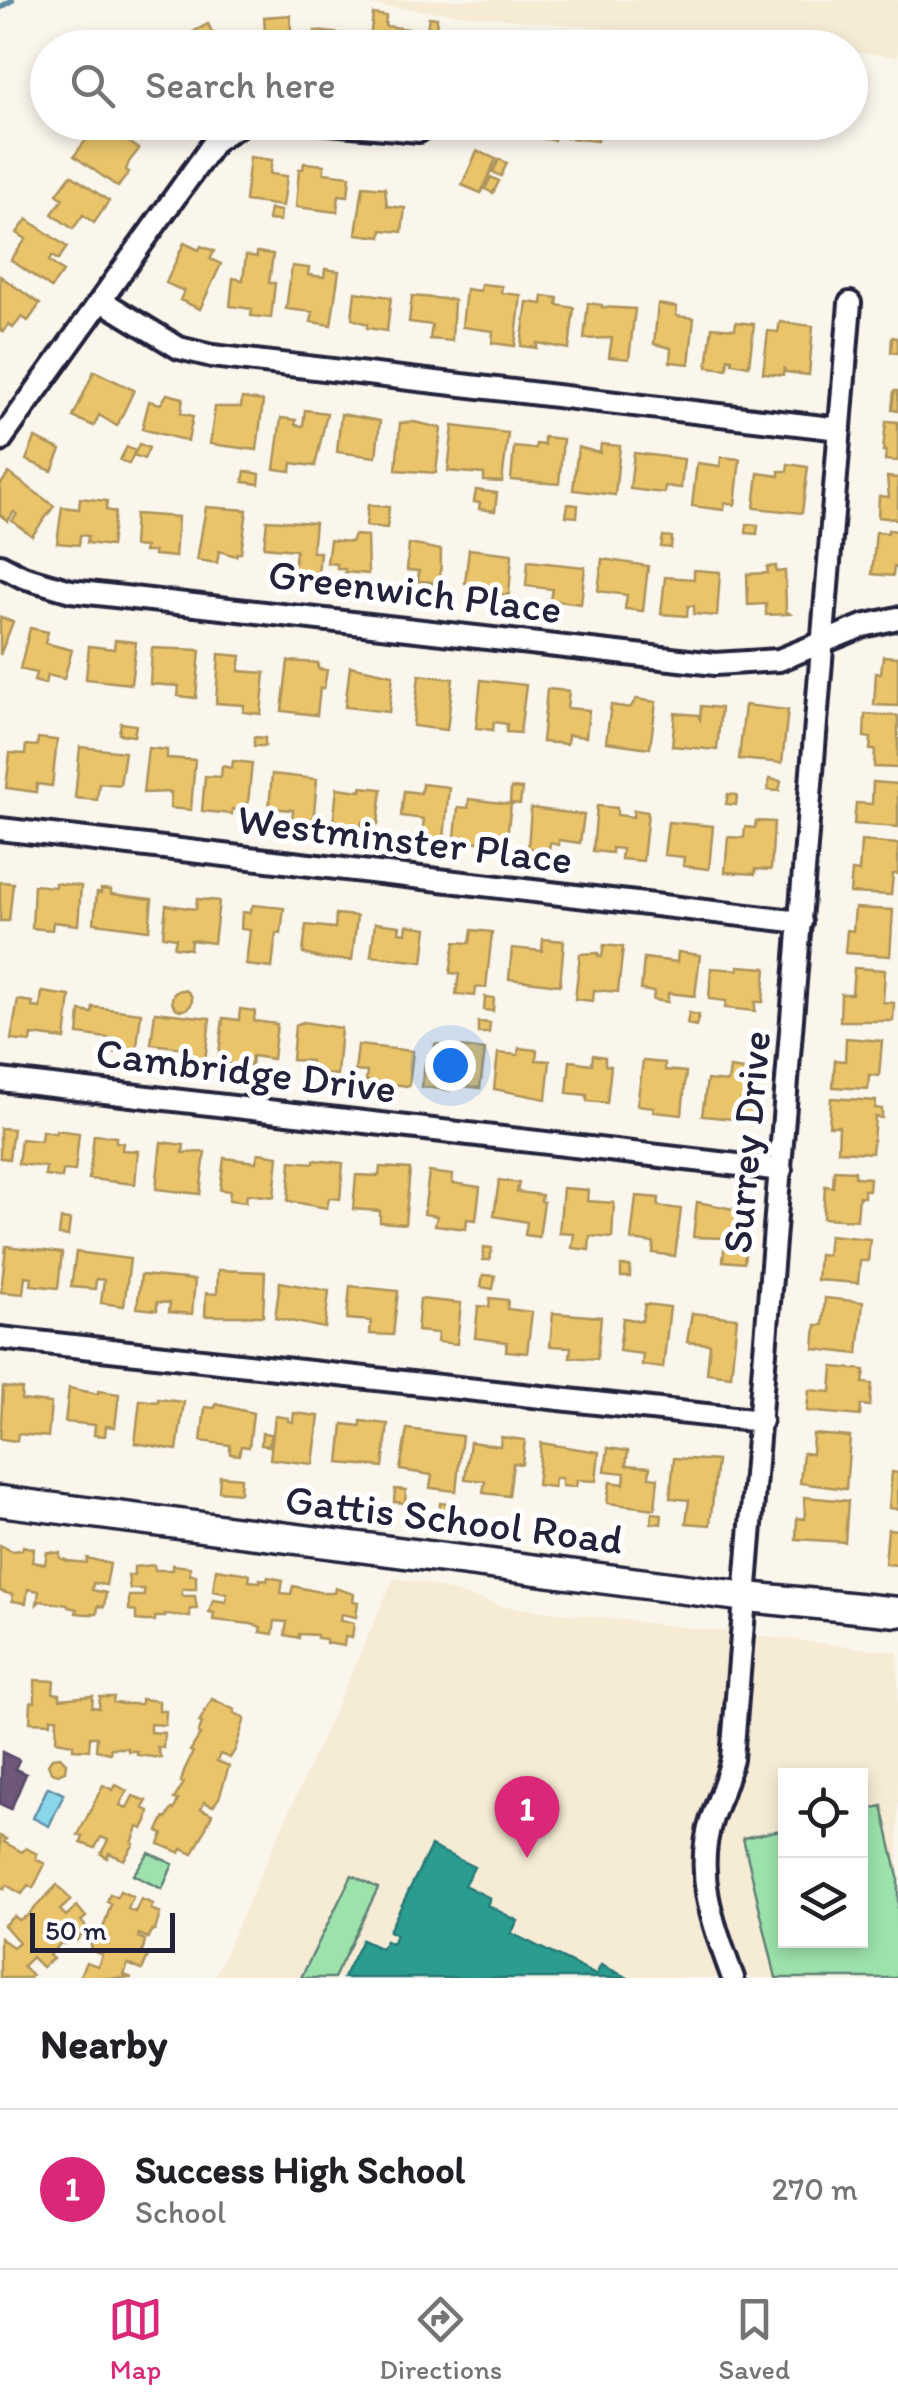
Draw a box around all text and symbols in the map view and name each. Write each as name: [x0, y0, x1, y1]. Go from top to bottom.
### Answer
search box: [30, 30, 868, 140]
icon: search: [65, 58, 120, 113]
text: Search here: [145, 62, 336, 108]
street label: Greenwich Place: [265, 548, 565, 634]
street label: Westminster Place: [235, 793, 575, 885]
street label: Cambridge Drive: [93, 1026, 399, 1114]
street label: Surrey Drive: [711, 1029, 781, 1255]
your location: [425, 1040, 476, 1091]
street label: Gattis School Road: [282, 1473, 626, 1565]
map controls: [778, 1768, 868, 1948]
button: locate: [778, 1768, 868, 1858]
pin: 1: [494, 1776, 560, 1858]
button: layers: [778, 1858, 868, 1948]
scale bar: [30, 1908, 175, 1952]
text: 50 m: [45, 1913, 107, 1947]
text: Nearby: [40, 2018, 167, 2069]
text: Success High School: [135, 2147, 465, 2193]
text: 1: [65, 2170, 80, 2208]
text: 270 m: [771, 2170, 858, 2208]
text: School: [135, 2193, 226, 2231]
tab: Map: [108, 2292, 163, 2386]
tab: Directions: [379, 2292, 502, 2386]
tab: Saved: [718, 2292, 790, 2386]

